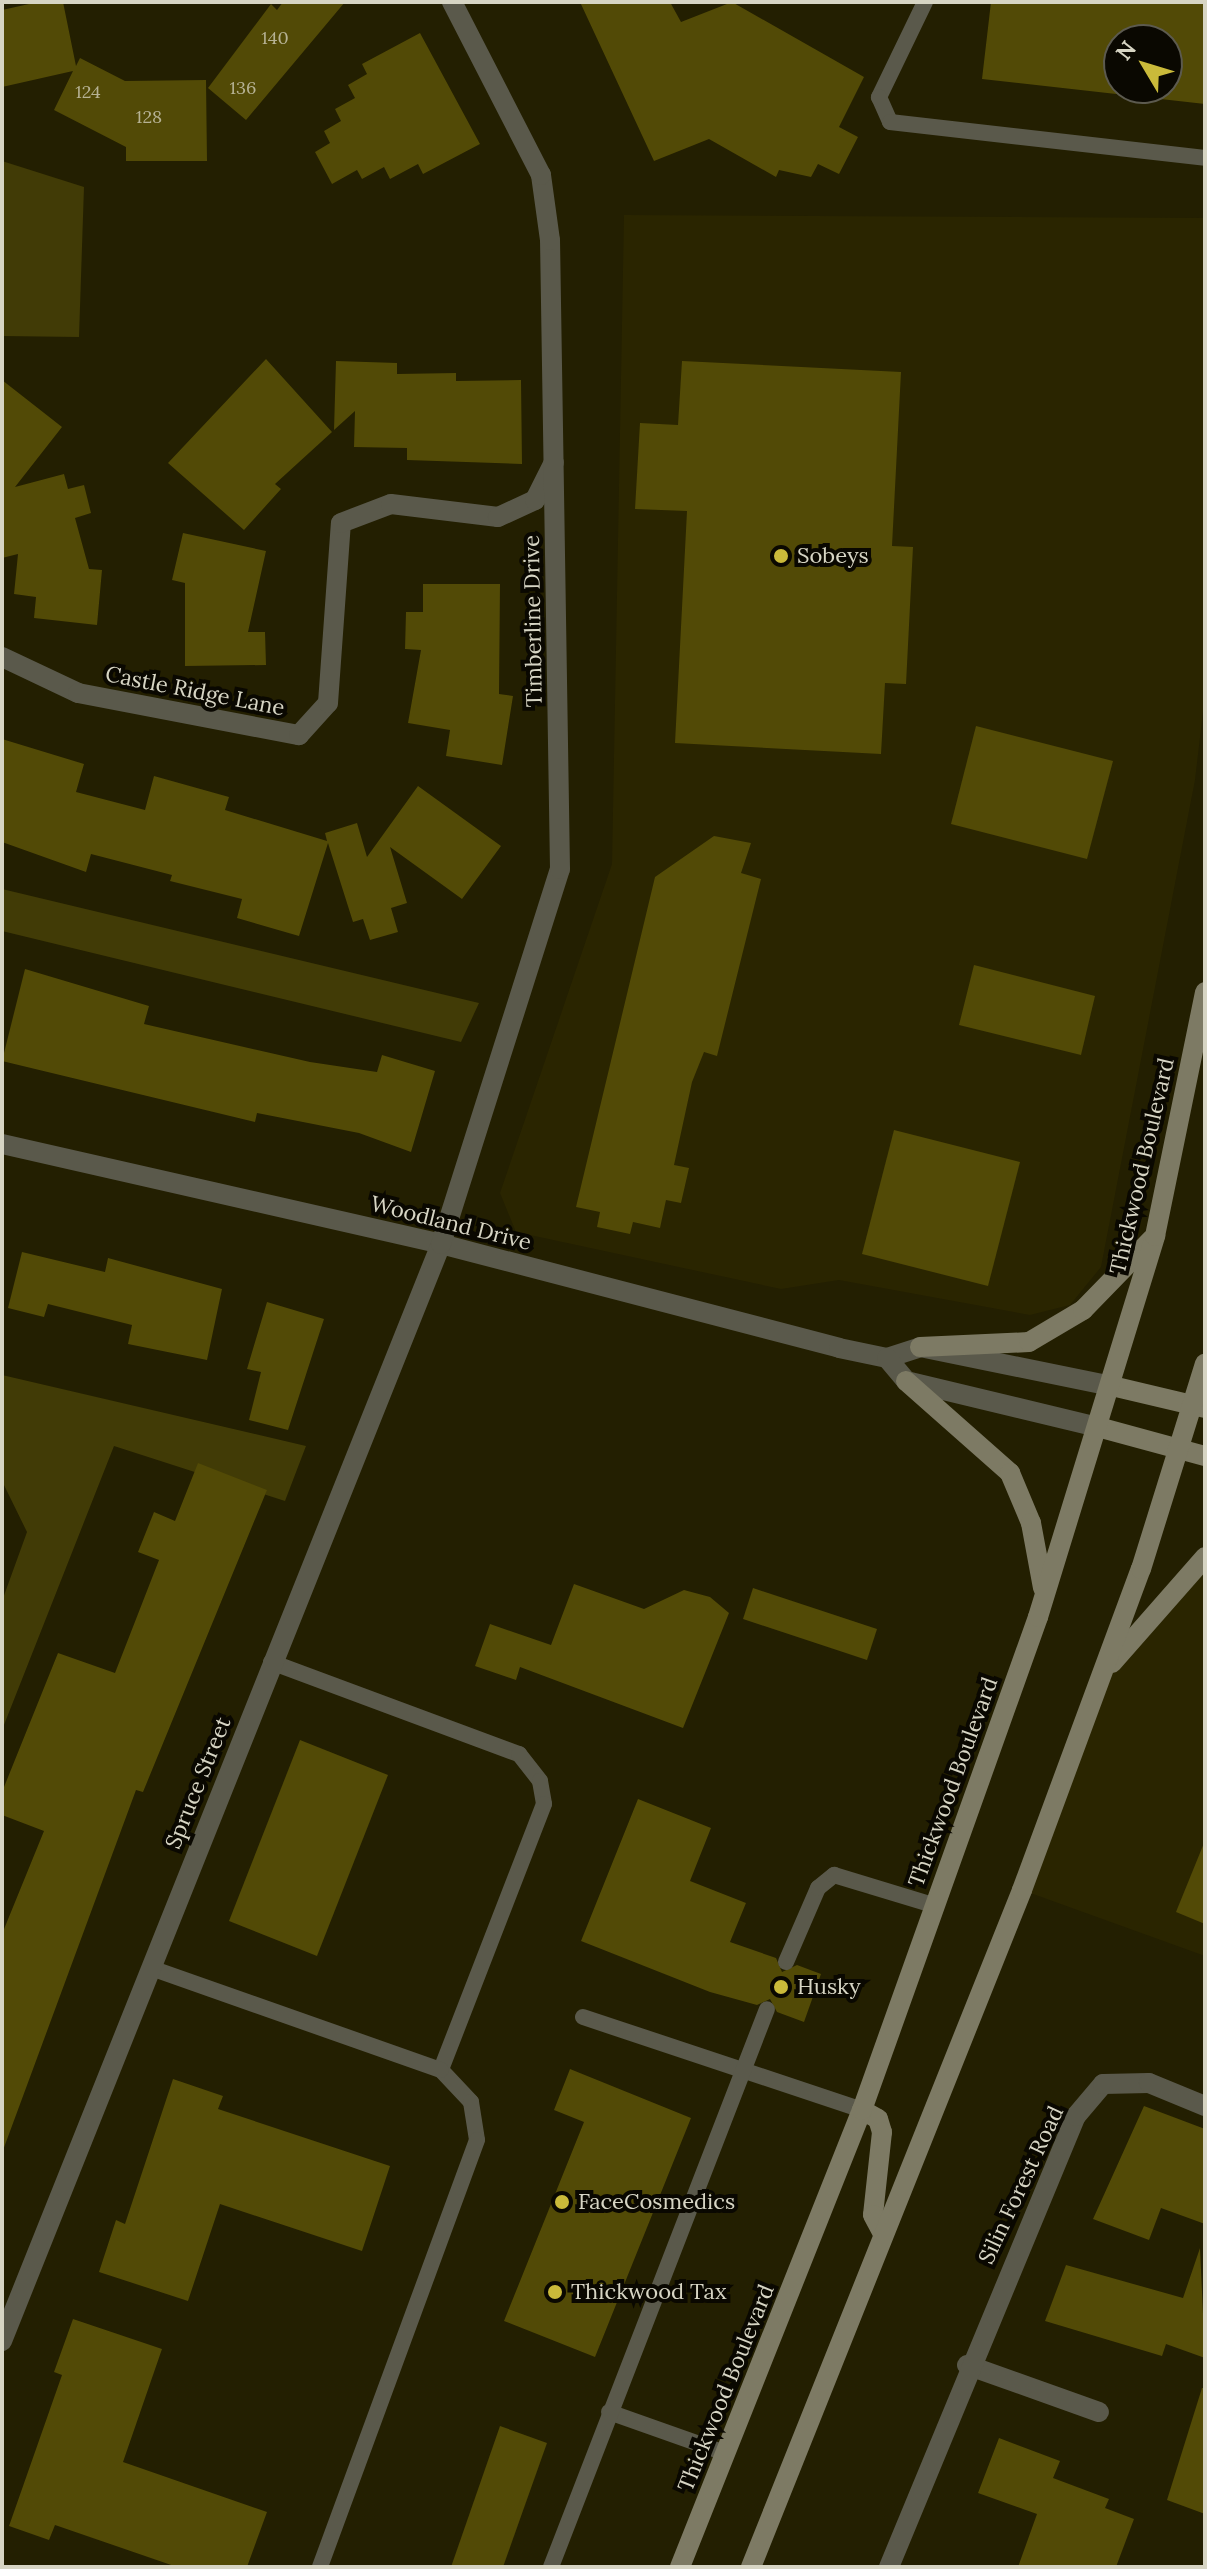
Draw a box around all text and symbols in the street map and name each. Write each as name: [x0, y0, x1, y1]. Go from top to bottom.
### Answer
north arrow: [1103, 24, 1183, 104]
house number: 140: [261, 27, 289, 49]
text: N: [1109, 35, 1142, 66]
house number: 136: [230, 77, 256, 99]
house number: 124: [75, 81, 101, 103]
house number: 128: [136, 106, 162, 128]
street label: Timberline Drive: [518, 535, 548, 707]
place label: Sobeys: [797, 543, 869, 569]
marker: Sobeys: [772, 547, 790, 565]
street label: Castle Ridge Lane: [103, 661, 287, 721]
street label: Thickwood Boulevard: [1104, 1055, 1180, 1277]
street label: Woodland Drive: [368, 1190, 534, 1256]
street label: Thickwood Boulevard: [903, 1674, 1003, 1890]
street label: Spruce Street: [160, 1713, 236, 1853]
place label: Husky: [797, 1974, 860, 2000]
marker: Husky: [772, 1978, 790, 1996]
street label: Silin Forest Road: [973, 2102, 1069, 2268]
place label: FaceCosmedics: [578, 2189, 735, 2215]
marker: FaceCosmedics: [553, 2193, 571, 2211]
place label: Thickwood Tax: [571, 2279, 727, 2305]
street label: Thickwood Boulevard: [672, 2280, 780, 2496]
marker: Thickwood Tax: [546, 2283, 564, 2301]

